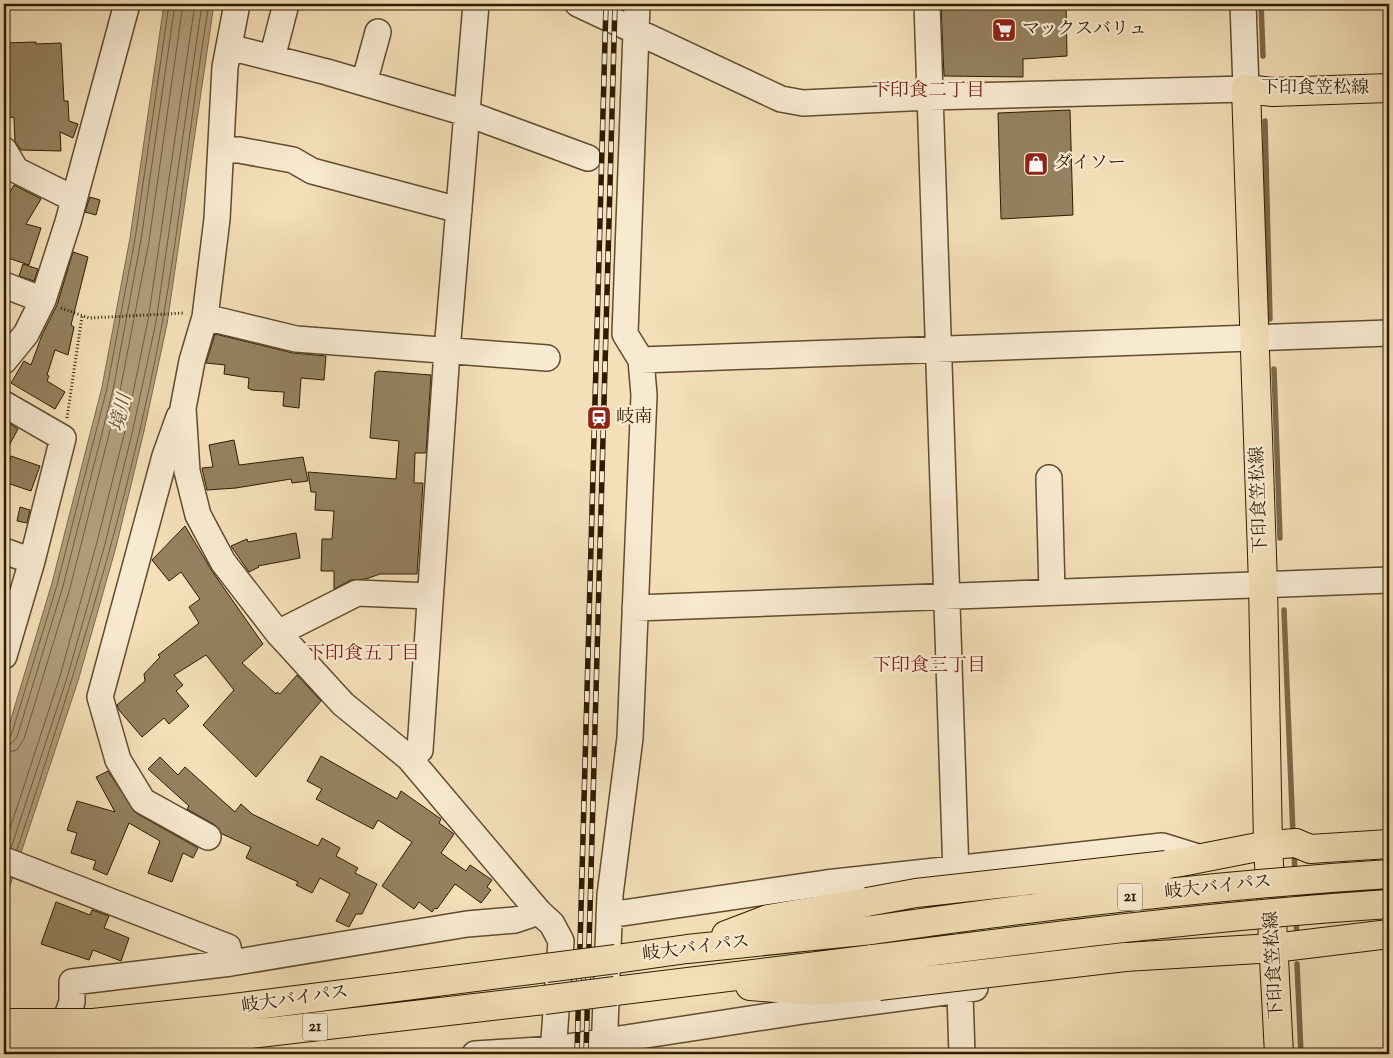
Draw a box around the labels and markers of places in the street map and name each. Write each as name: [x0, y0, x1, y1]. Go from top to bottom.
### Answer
supermarket icon: マックスバリュ: [991, 17, 1017, 43]
place label: マックスバリュ: [1022, 17, 1147, 43]
shop icon: ダイソー: [1023, 151, 1049, 177]
place label: ダイソー: [1054, 151, 1126, 177]
station icon: 岐南: [586, 405, 612, 431]
place label: 岐南: [616, 405, 652, 431]

